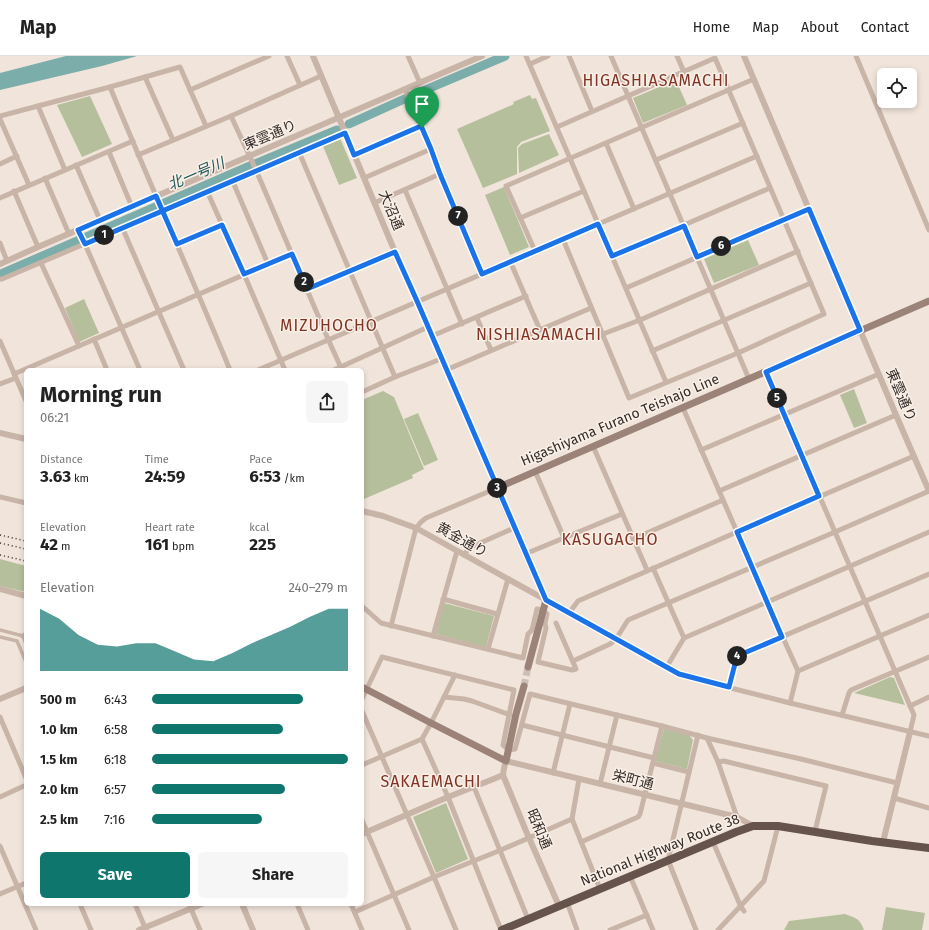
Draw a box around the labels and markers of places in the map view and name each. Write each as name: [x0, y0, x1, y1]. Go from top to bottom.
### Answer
pin: [405, 87, 439, 128]
pin: 7: [448, 206, 468, 226]
pin: 1: [94, 225, 114, 245]
pin: 6: [711, 236, 731, 256]
pin: 2: [294, 272, 314, 292]
pin: 5: [767, 388, 787, 408]
pin: 3: [487, 478, 507, 498]
pin: 4: [727, 646, 747, 666]

